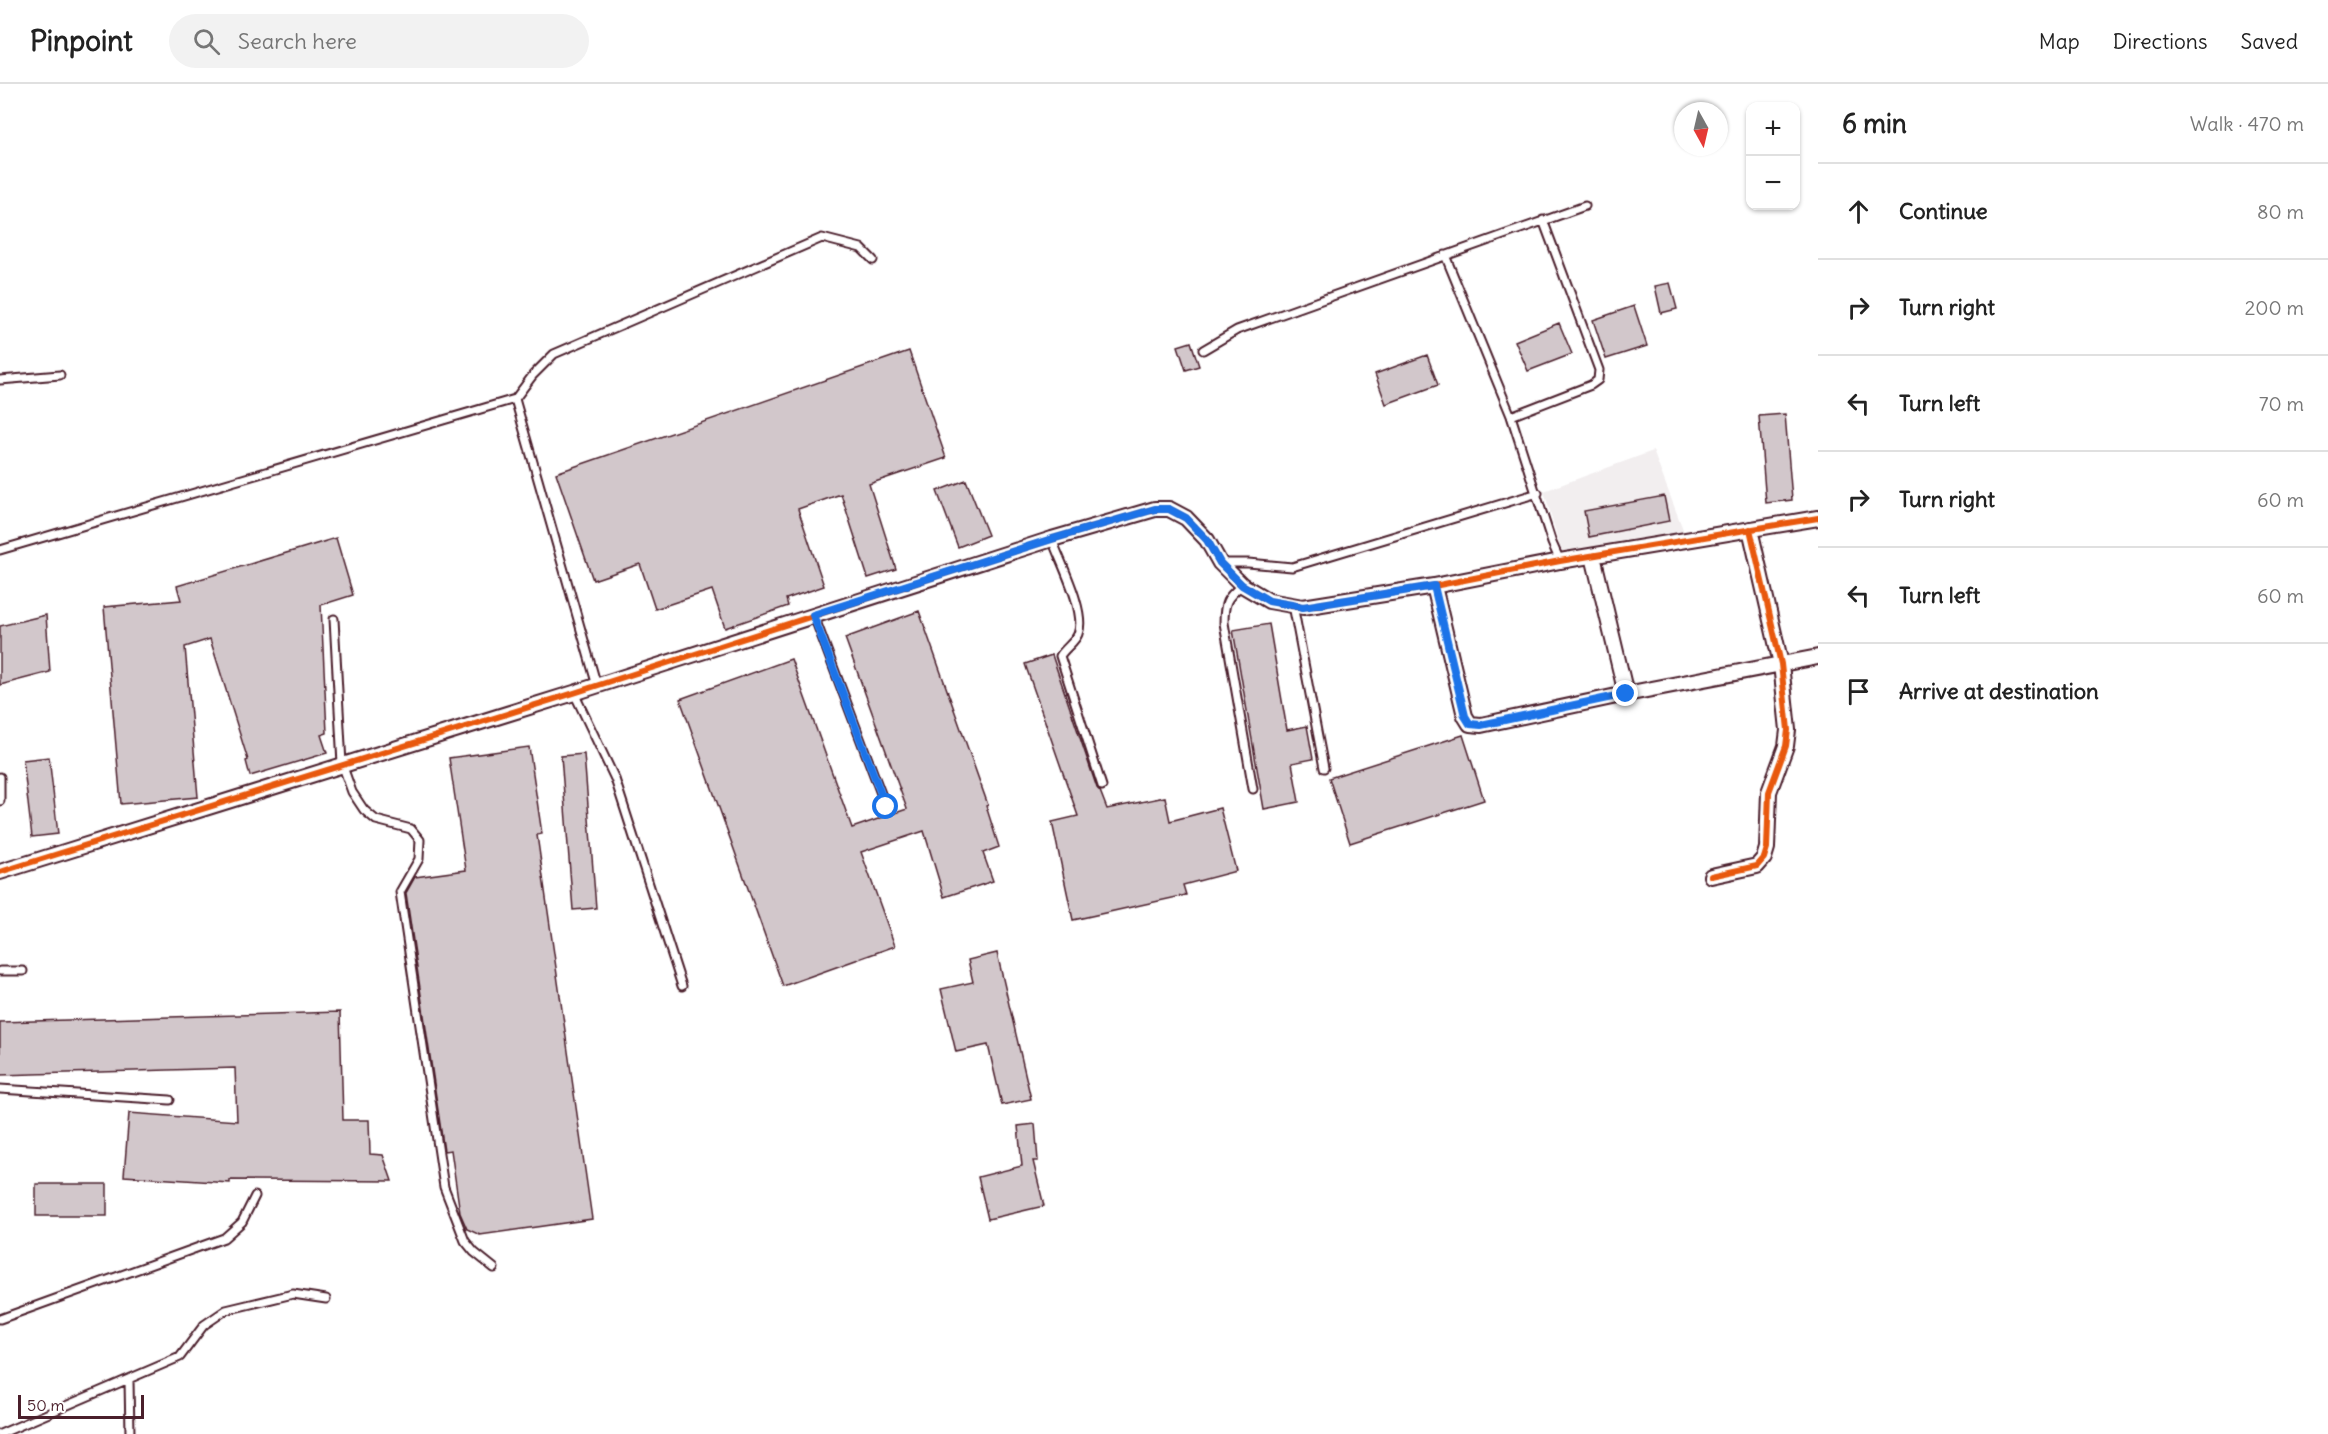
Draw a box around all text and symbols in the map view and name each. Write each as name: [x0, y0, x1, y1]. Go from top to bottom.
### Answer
search box: [169, 14, 589, 68]
text: Pinpoint: [30, 23, 133, 59]
icon: search: [190, 25, 223, 58]
text: Search here: [238, 27, 357, 55]
text: Map: [2039, 28, 2080, 55]
text: Directions: [2113, 28, 2207, 55]
text: Saved: [2240, 28, 2298, 55]
north arrow: [1674, 102, 1728, 156]
map controls: [1746, 102, 1800, 210]
button: +: [1746, 102, 1800, 156]
text: 6 min: [1842, 107, 1907, 140]
text: Walk · 470 m: [2190, 111, 2304, 136]
button: −: [1746, 156, 1800, 210]
icon: ahead: [1842, 195, 1875, 228]
text: Continue: [1899, 197, 1988, 225]
text: 80 m: [2257, 199, 2304, 224]
icon: right: [1842, 291, 1875, 324]
text: Turn right: [1899, 293, 1995, 321]
text: 200 m: [2244, 295, 2304, 320]
icon: left: [1842, 387, 1875, 420]
text: Turn left: [1899, 389, 1980, 417]
text: 70 m: [2259, 391, 2304, 416]
icon: right: [1842, 483, 1875, 516]
text: Turn right: [1899, 485, 1995, 513]
text: 60 m: [2257, 487, 2304, 512]
icon: left: [1842, 579, 1875, 612]
text: Turn left: [1899, 581, 1980, 609]
text: 60 m: [2257, 583, 2304, 608]
icon: arrive: [1842, 675, 1875, 708]
text: Arrive at destination: [1899, 677, 2099, 705]
route end: [1612, 680, 1638, 706]
route start: [872, 793, 898, 819]
scale bar: [18, 1392, 144, 1420]
text: 50 m: [27, 1395, 65, 1415]

